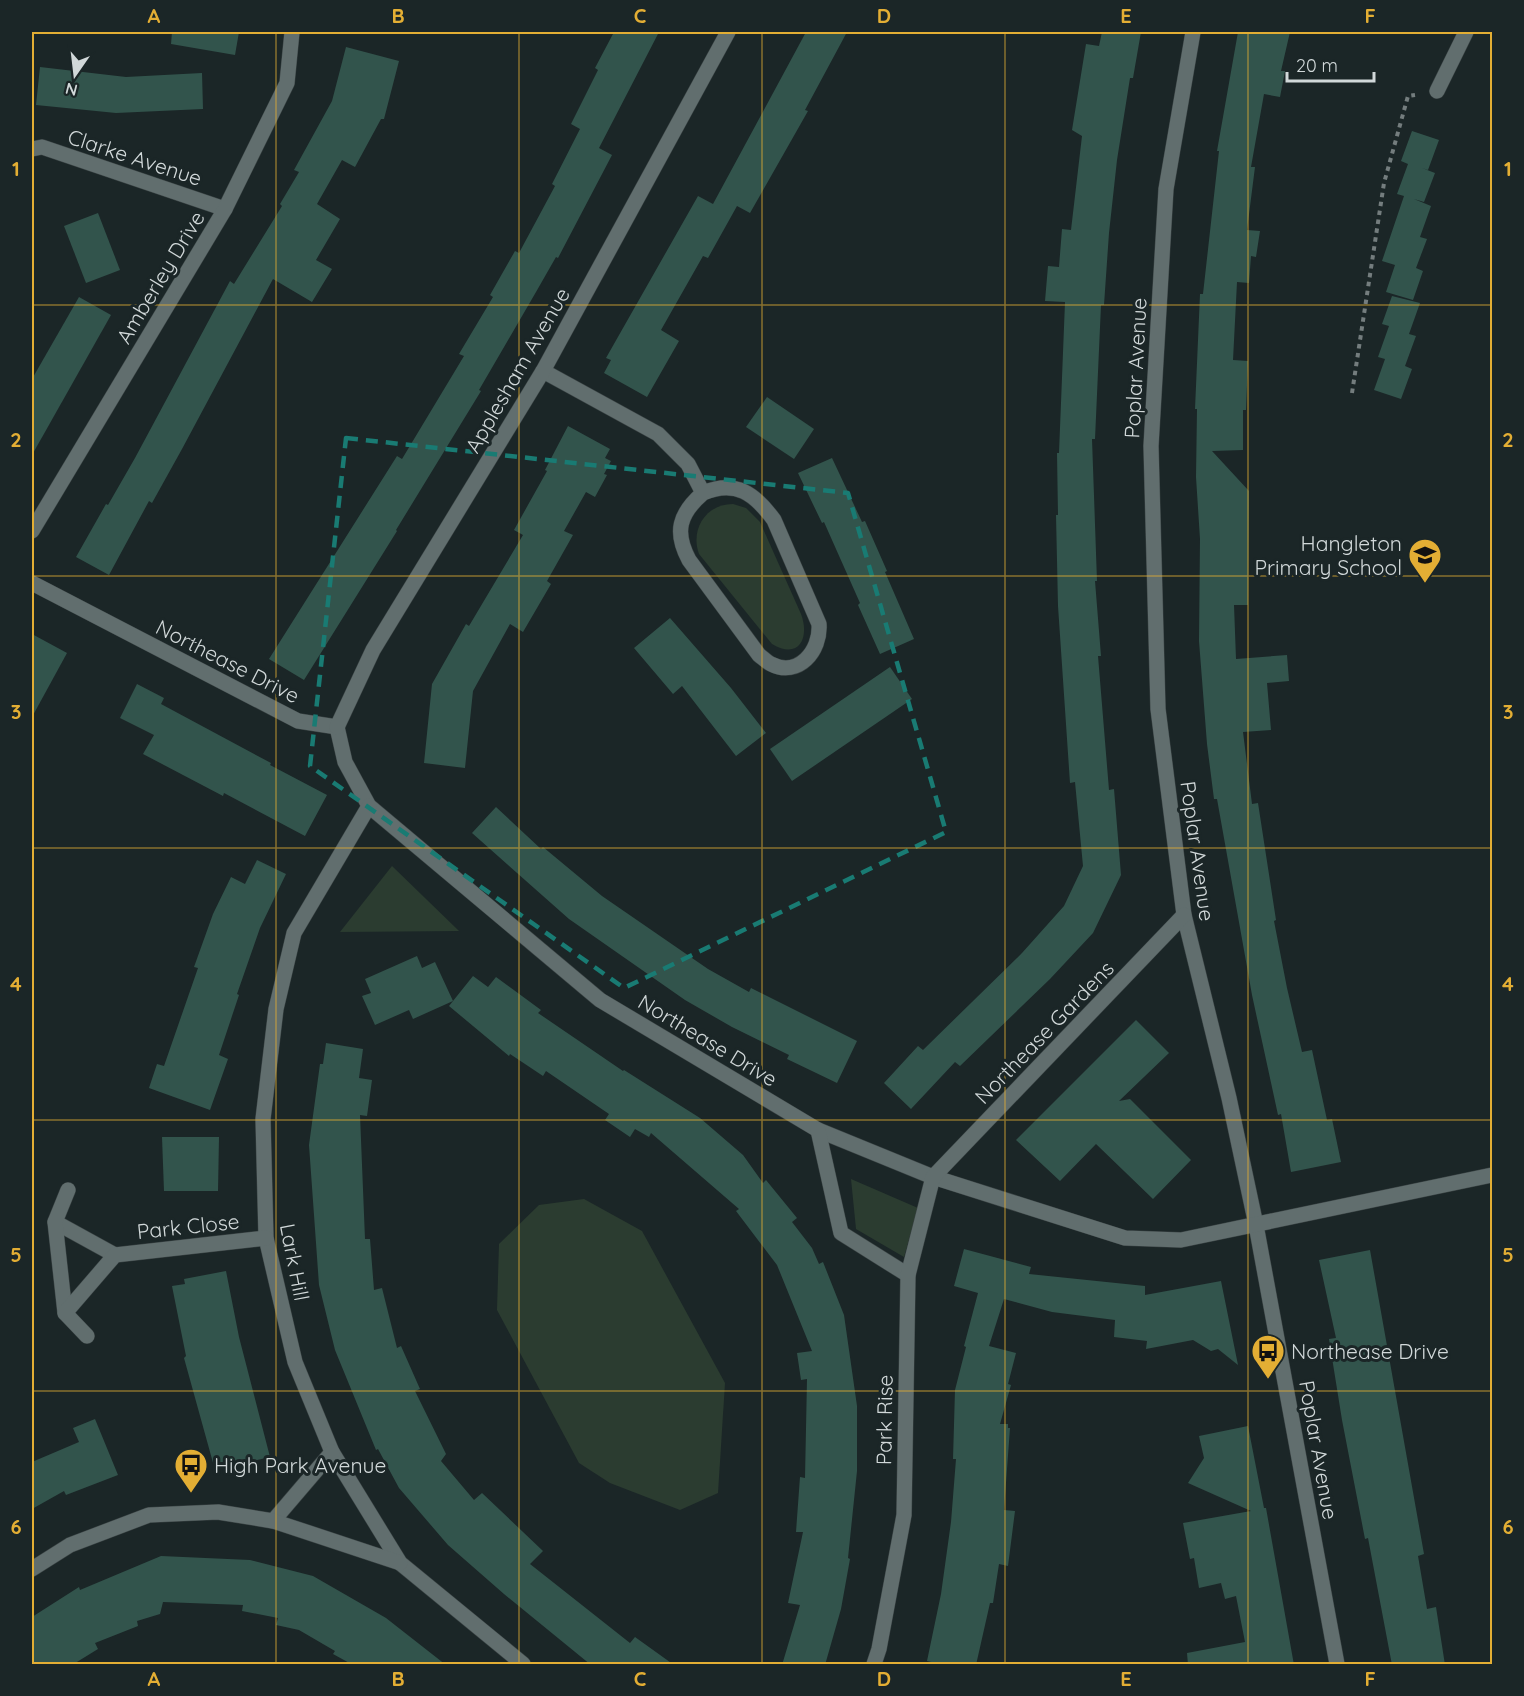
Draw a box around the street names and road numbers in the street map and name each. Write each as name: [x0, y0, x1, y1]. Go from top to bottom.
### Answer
street label: Clarke Avenue: [65, 123, 205, 191]
street label: Amberley Drive: [110, 206, 210, 348]
street label: Applesham Avenue: [459, 283, 575, 457]
street label: Poplar Avenue: [1118, 297, 1152, 439]
street label: Northease Drive: [152, 614, 304, 708]
street label: Poplar Avenue: [1175, 779, 1221, 923]
street label: Northease Gardens: [969, 955, 1119, 1109]
street label: Northease Drive: [634, 988, 782, 1092]
street label: Park Close: [135, 1208, 241, 1244]
street label: Lark Hill: [275, 1221, 315, 1303]
street label: Park Rise: [870, 1375, 898, 1465]
street label: Poplar Avenue: [1294, 1378, 1344, 1522]

